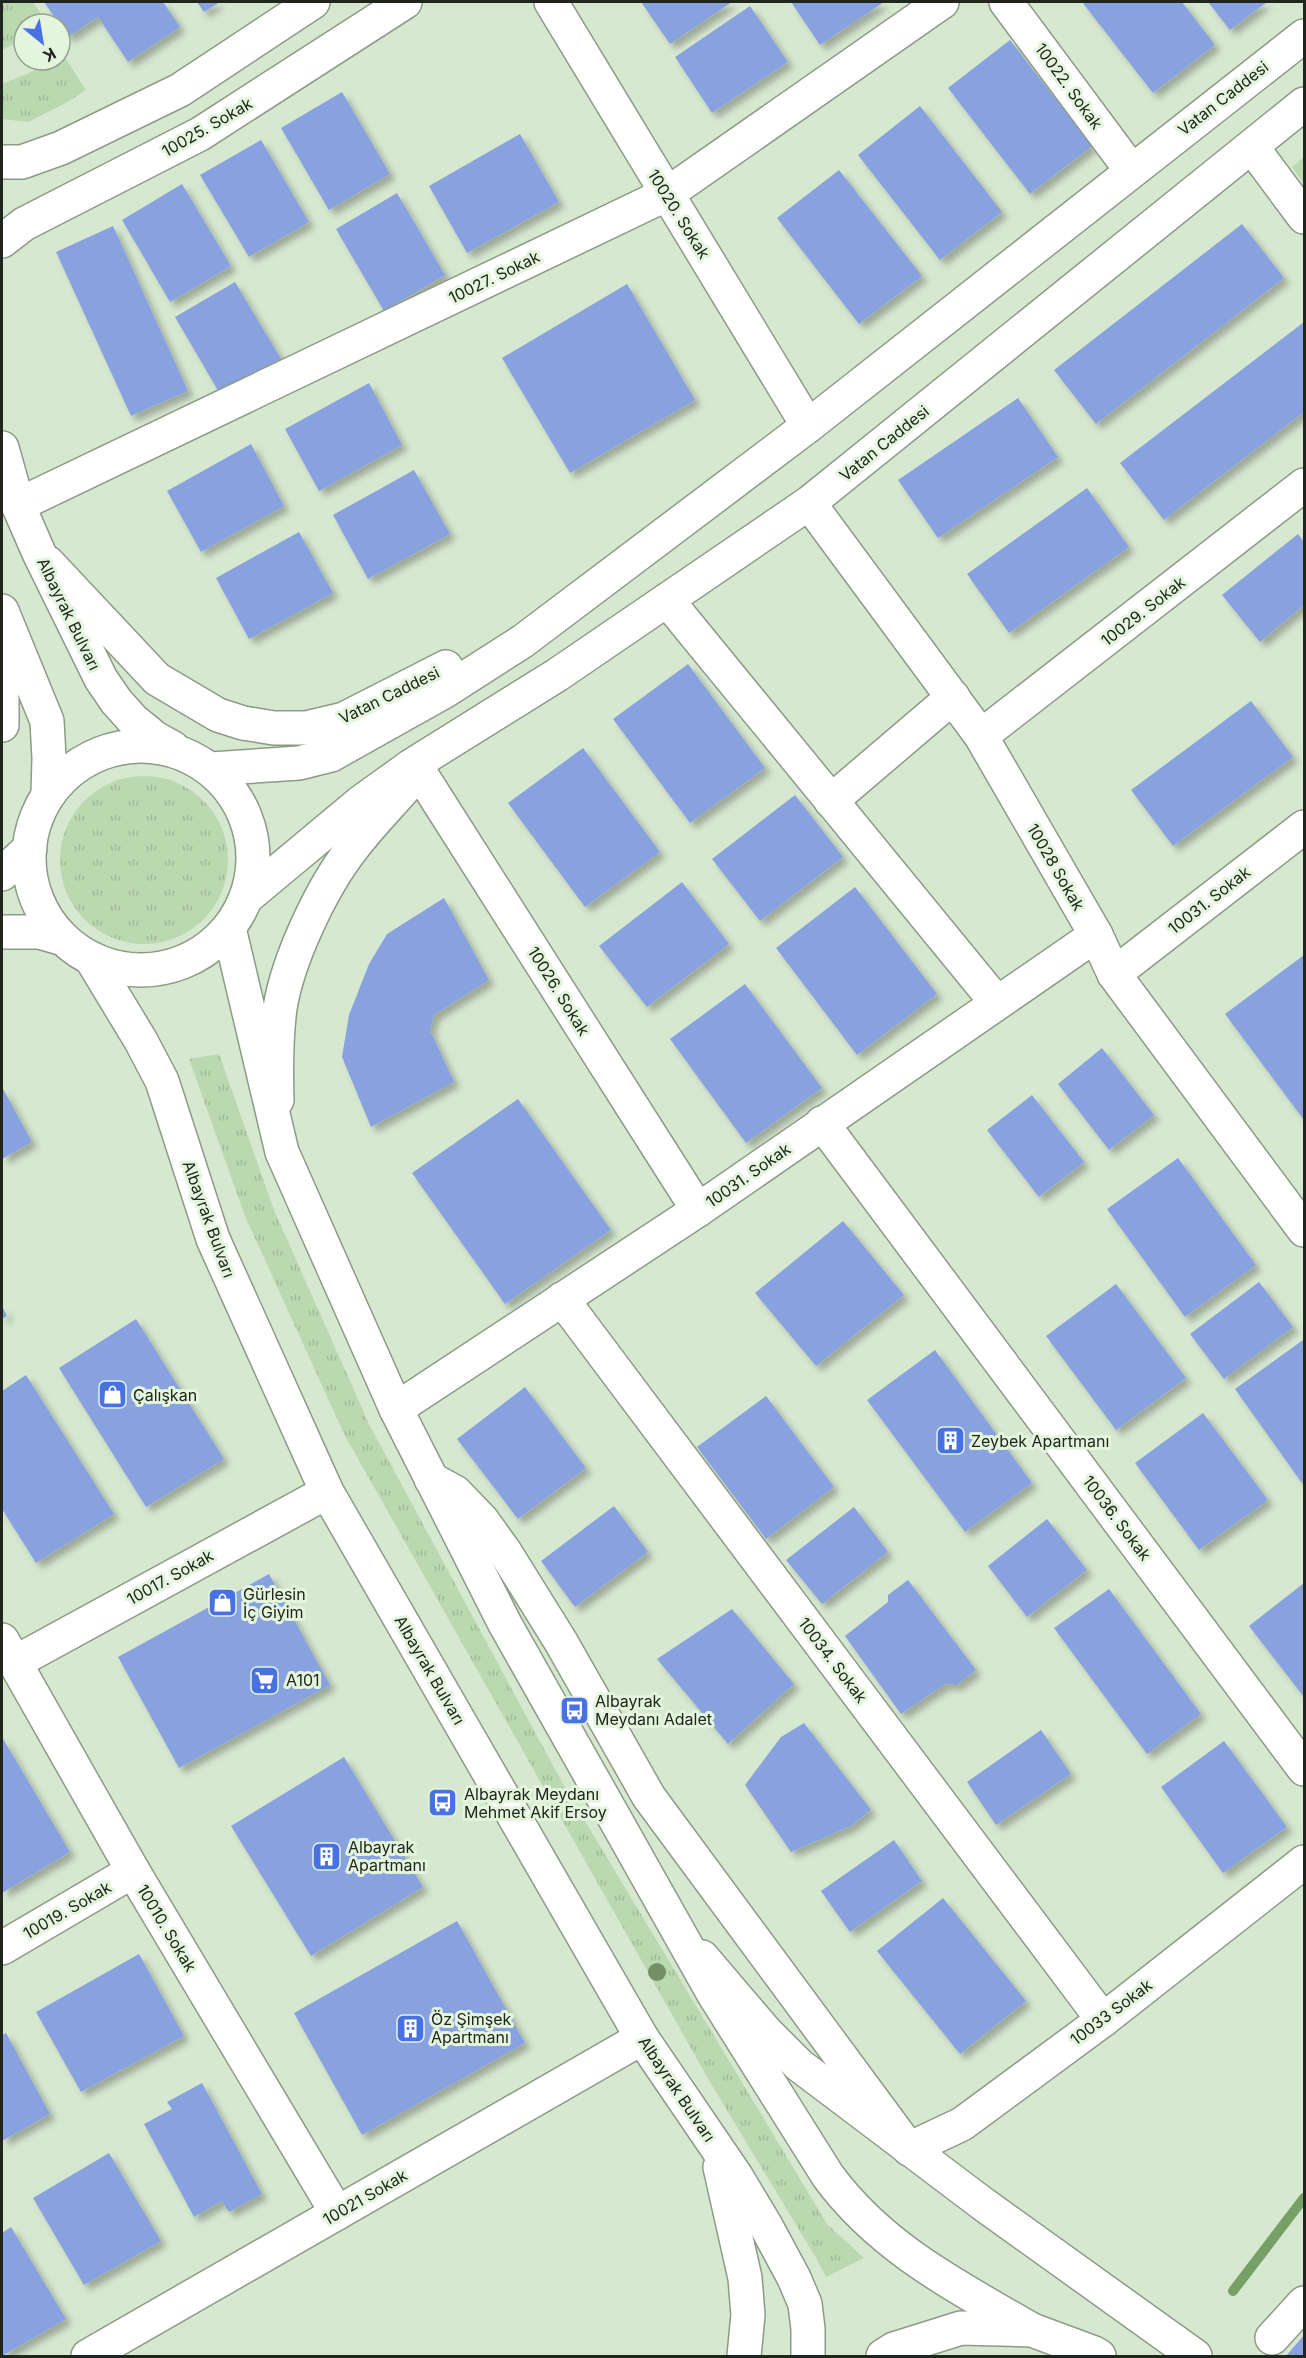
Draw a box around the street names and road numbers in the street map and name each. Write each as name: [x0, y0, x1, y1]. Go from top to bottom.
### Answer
street label: 10022. Sokak: [1031, 39, 1107, 133]
street label: Vatan Caddesi: [1174, 56, 1272, 140]
street label: 10025. Sokak: [158, 93, 256, 161]
street label: 10020. Sokak: [644, 166, 715, 263]
street label: 10027. Sokak: [445, 246, 543, 308]
street label: Vatan Caddesi: [835, 401, 933, 485]
street label: Albayrak Bulvarı: [33, 554, 105, 674]
street label: 10029. Sokak: [1097, 572, 1189, 650]
street label: Vatan Caddesi: [335, 662, 443, 728]
street label: 10028 Sokak: [1023, 820, 1089, 914]
street label: 10031. Sokak: [1164, 862, 1254, 938]
street label: 10026. Sokak: [524, 943, 594, 1039]
street label: 10031. Sokak: [702, 1138, 794, 1211]
street label: Albayrak Bulvarı: [179, 1158, 239, 1280]
street label: 10036. Sokak: [1078, 1471, 1156, 1565]
street label: 10017. Sokak: [123, 1545, 217, 1609]
street label: Albayrak Bulvarı: [391, 1612, 469, 1728]
street label: 10034. Sokak: [794, 1613, 872, 1707]
street label: 10019. Sokak: [19, 1877, 115, 1943]
street label: 10010. Sokak: [133, 1881, 201, 1976]
street label: 10033 Sokak: [1066, 1975, 1156, 2049]
street label: Albayrak Bulvarı: [634, 2032, 720, 2146]
street label: 10021 Sokak: [319, 2165, 411, 2229]

